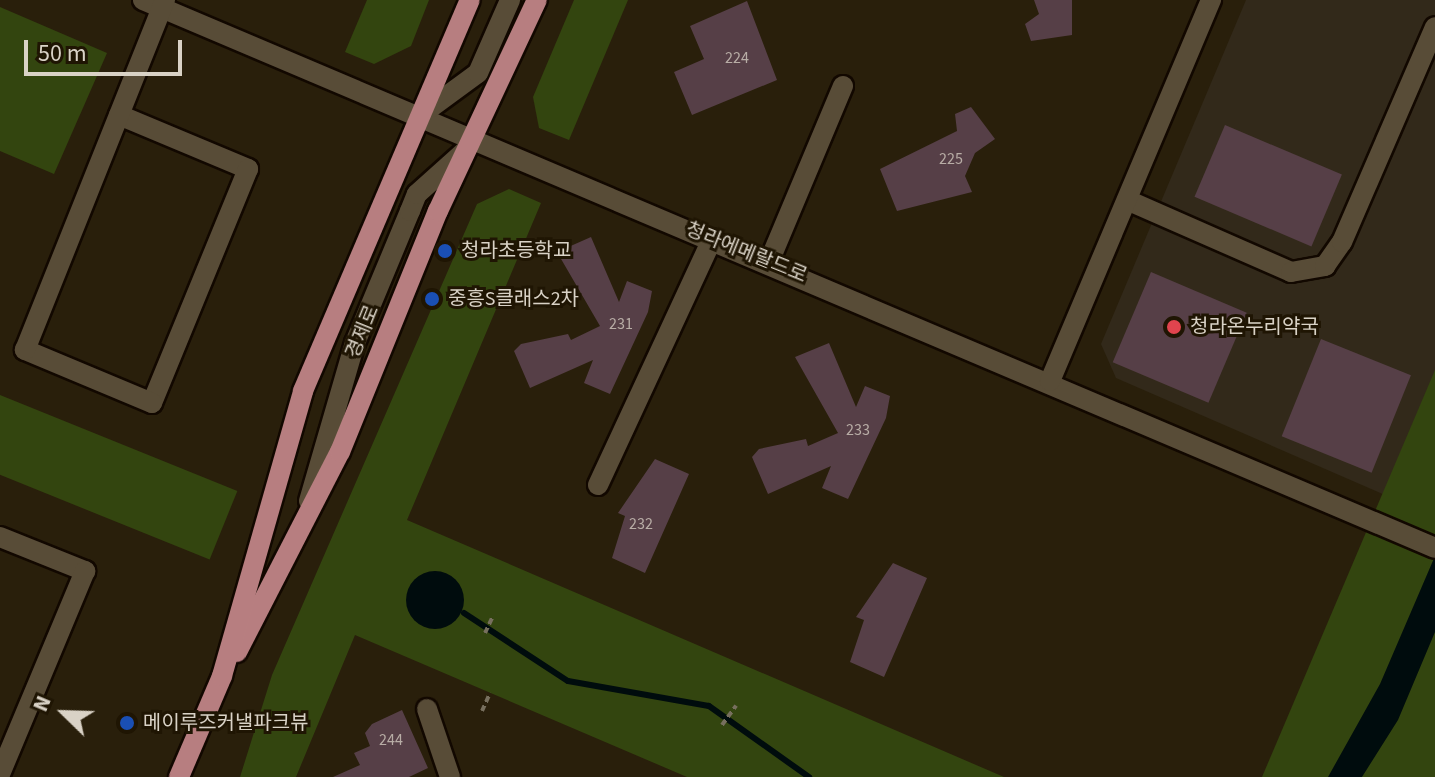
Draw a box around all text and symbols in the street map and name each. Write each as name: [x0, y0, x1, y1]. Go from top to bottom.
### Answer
scale bar: [28, 24, 186, 74]
text: 50 m: [38, 36, 87, 71]
house number: 224: [725, 48, 749, 68]
house number: 225: [939, 149, 963, 169]
street label: 청라에메랄드로: [682, 218, 810, 288]
place label: 청라초등학교: [461, 239, 571, 263]
marker: 청라초등학교: [436, 242, 454, 260]
place label: 중흥S클래스2차: [448, 287, 579, 311]
marker: 중흥S클래스2차: [423, 290, 441, 308]
street label: 경제로: [342, 302, 384, 362]
house number: 231: [609, 314, 633, 334]
place label: 청라온누리약국: [1190, 315, 1319, 339]
marker: 청라온누리약국: [1165, 318, 1183, 336]
house number: 233: [846, 420, 870, 440]
house number: 232: [629, 514, 653, 534]
north arrow: [24, 673, 104, 753]
text: N: [24, 691, 59, 717]
place label: 메이루즈커낼파크뷰: [143, 711, 309, 735]
marker: 메이루즈커낼파크뷰: [118, 714, 136, 732]
house number: 244: [379, 730, 403, 750]

